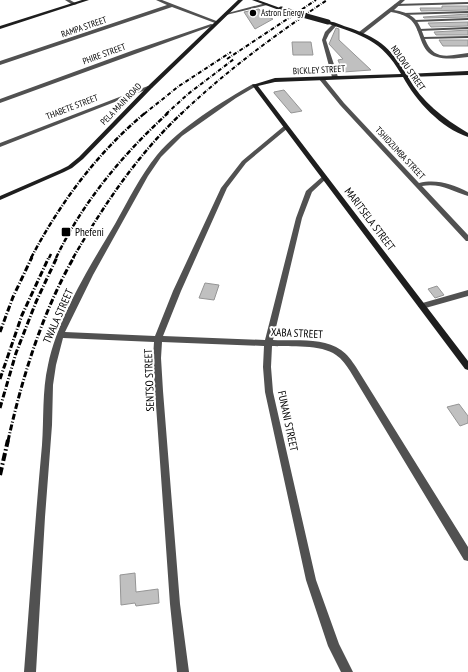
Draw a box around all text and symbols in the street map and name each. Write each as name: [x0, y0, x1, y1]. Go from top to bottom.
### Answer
place label: Astron Energy: [261, 7, 305, 18]
marker: Astron Energy: [248, 8, 258, 18]
street label: RAMPA STREET: [60, 14, 108, 39]
street label: PHIRE STREET: [81, 41, 127, 66]
street label: NDLOVU STREET: [389, 43, 428, 92]
street label: BICKLEY STREET: [293, 63, 345, 76]
street label: PELA MAIN ROAD: [98, 80, 144, 127]
street label: THABETE STREET: [44, 92, 99, 122]
street label: TSHIDZUMBA STREET: [373, 124, 428, 181]
street label: MARITSELA STREET: [342, 185, 398, 253]
place label: Phefeni: [75, 225, 104, 239]
marker: Phefeni: [60, 226, 72, 238]
street label: TWALA STREET: [40, 286, 76, 345]
street label: XABA STREET: [271, 325, 323, 341]
street label: SENTSO STREET: [141, 348, 157, 412]
street label: FUNANI STREET: [275, 389, 301, 453]

